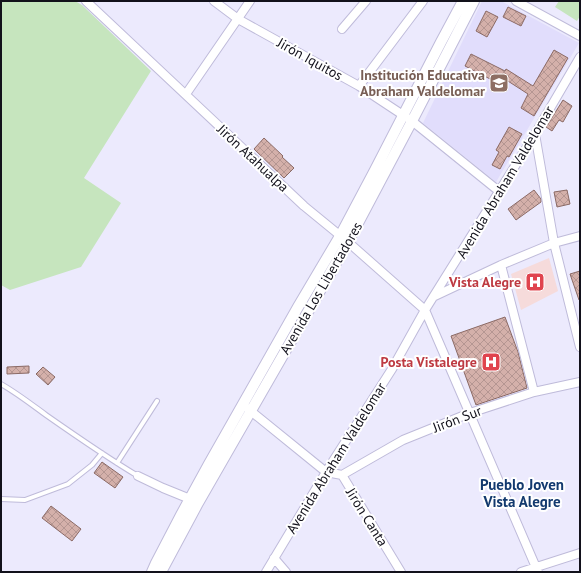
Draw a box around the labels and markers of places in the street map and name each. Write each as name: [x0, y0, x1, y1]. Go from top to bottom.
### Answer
place label: Institución Educativa Abraham Valdelomar: [360, 66, 485, 100]
school or university icon: Institución Educativa Abraham Valdelomar: [488, 72, 510, 94]
hospital icon: Vista Alegre: [524, 271, 546, 293]
place label: Vista Alegre: [448, 273, 521, 291]
hospital icon: Posta Vistalegre: [480, 351, 502, 373]
place label: Posta Vistalegre: [380, 353, 477, 371]

